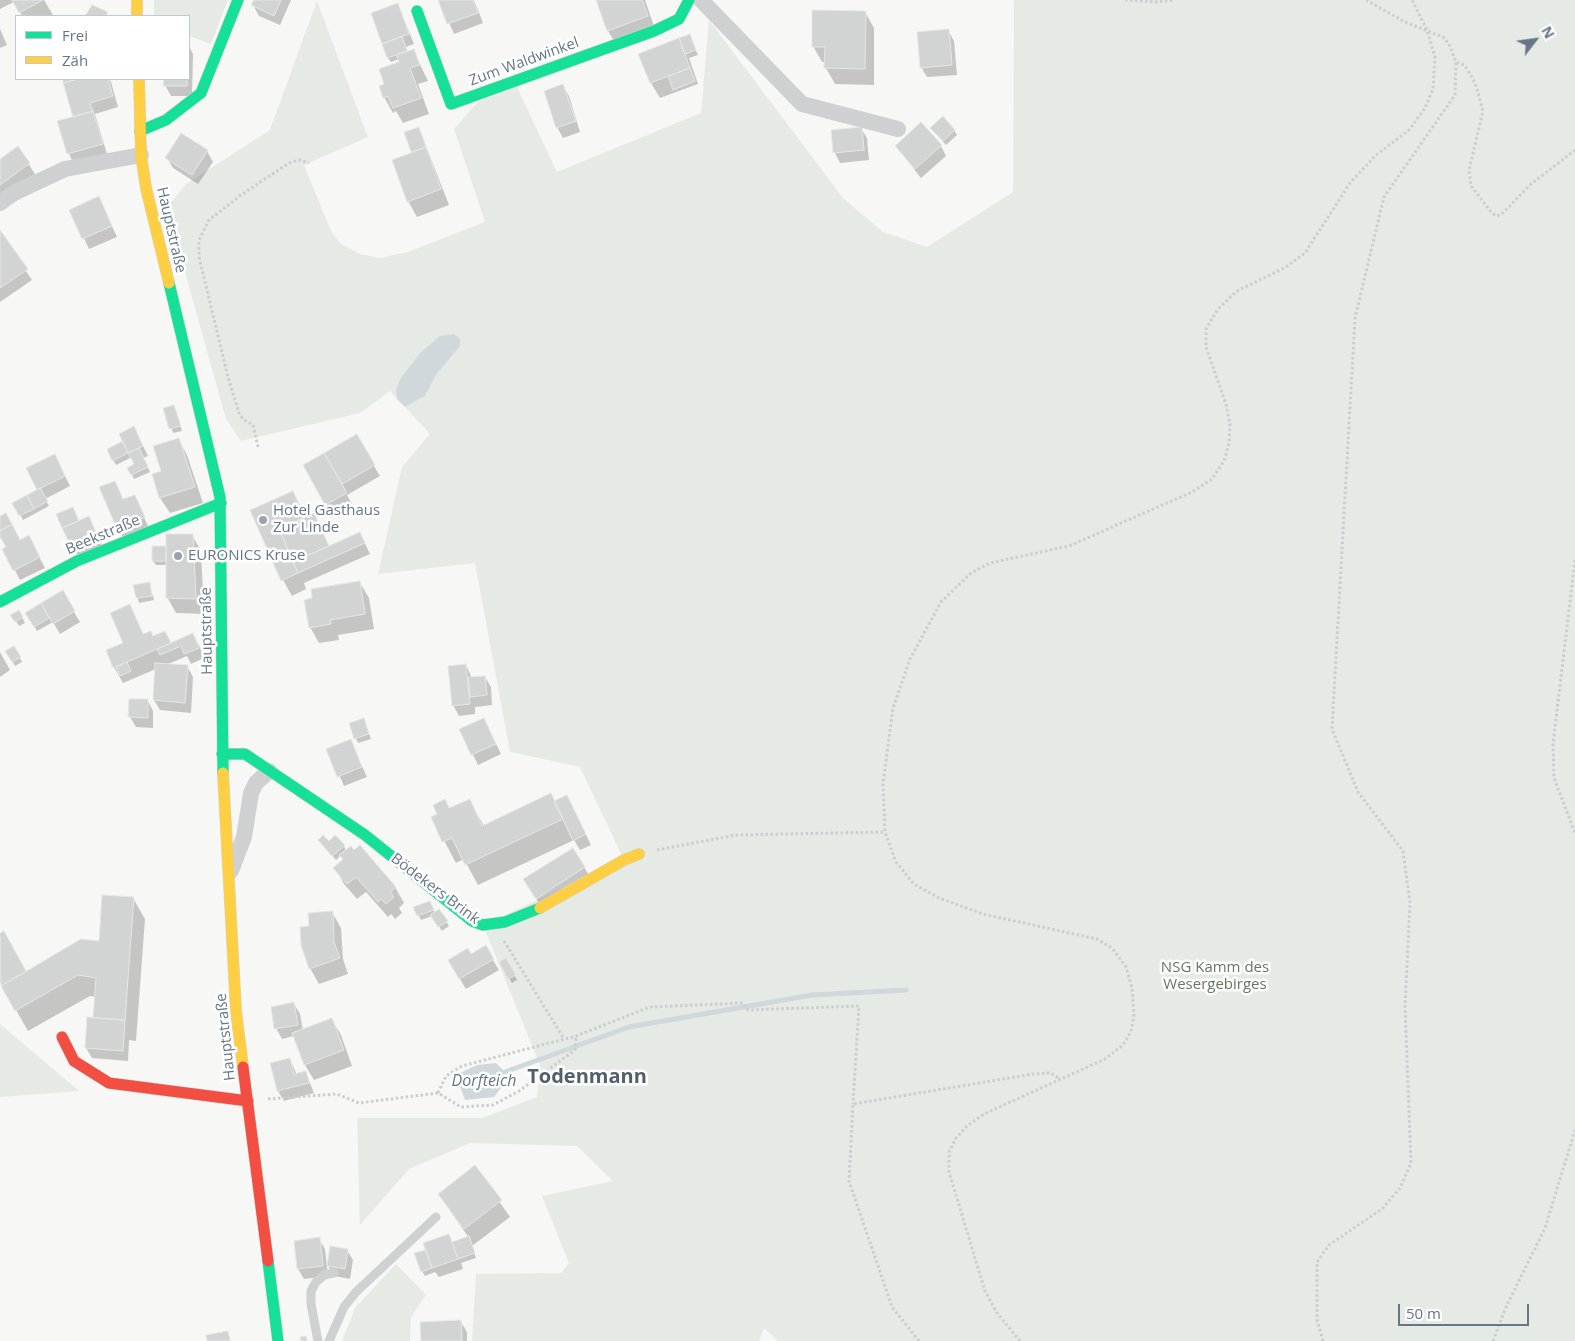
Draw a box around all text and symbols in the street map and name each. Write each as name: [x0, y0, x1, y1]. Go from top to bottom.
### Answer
legend: [15, 15, 190, 80]
north arrow: [1510, 15, 1560, 65]
text: N: [1537, 23, 1559, 42]
text: Frei: [62, 25, 88, 45]
street label: Zum Waldwinkel: [467, 34, 581, 90]
text: Zäh: [62, 50, 88, 70]
street label: Hauptstraße: [152, 185, 190, 275]
place label: Hotel Gasthaus Zur Linde: [273, 502, 380, 537]
street label: Beekstraße: [63, 511, 143, 559]
marker: Hotel Gasthaus Zur Linde: [257, 514, 269, 526]
place label: EURONICS Kruse: [188, 547, 305, 565]
marker: EURONICS Kruse: [172, 550, 184, 562]
street label: Hauptstraße: [197, 587, 217, 675]
street label: Bödekers Brink: [387, 850, 483, 928]
park label: NSG Kamm des Wesergebirges: [1161, 959, 1269, 994]
street label: Hauptstraße: [212, 992, 240, 1082]
district label: Todenmann: [527, 1065, 647, 1089]
water label: Dorfteich: [452, 1071, 516, 1091]
scale bar: [1400, 1294, 1531, 1326]
text: 50 m: [1406, 1303, 1441, 1323]

